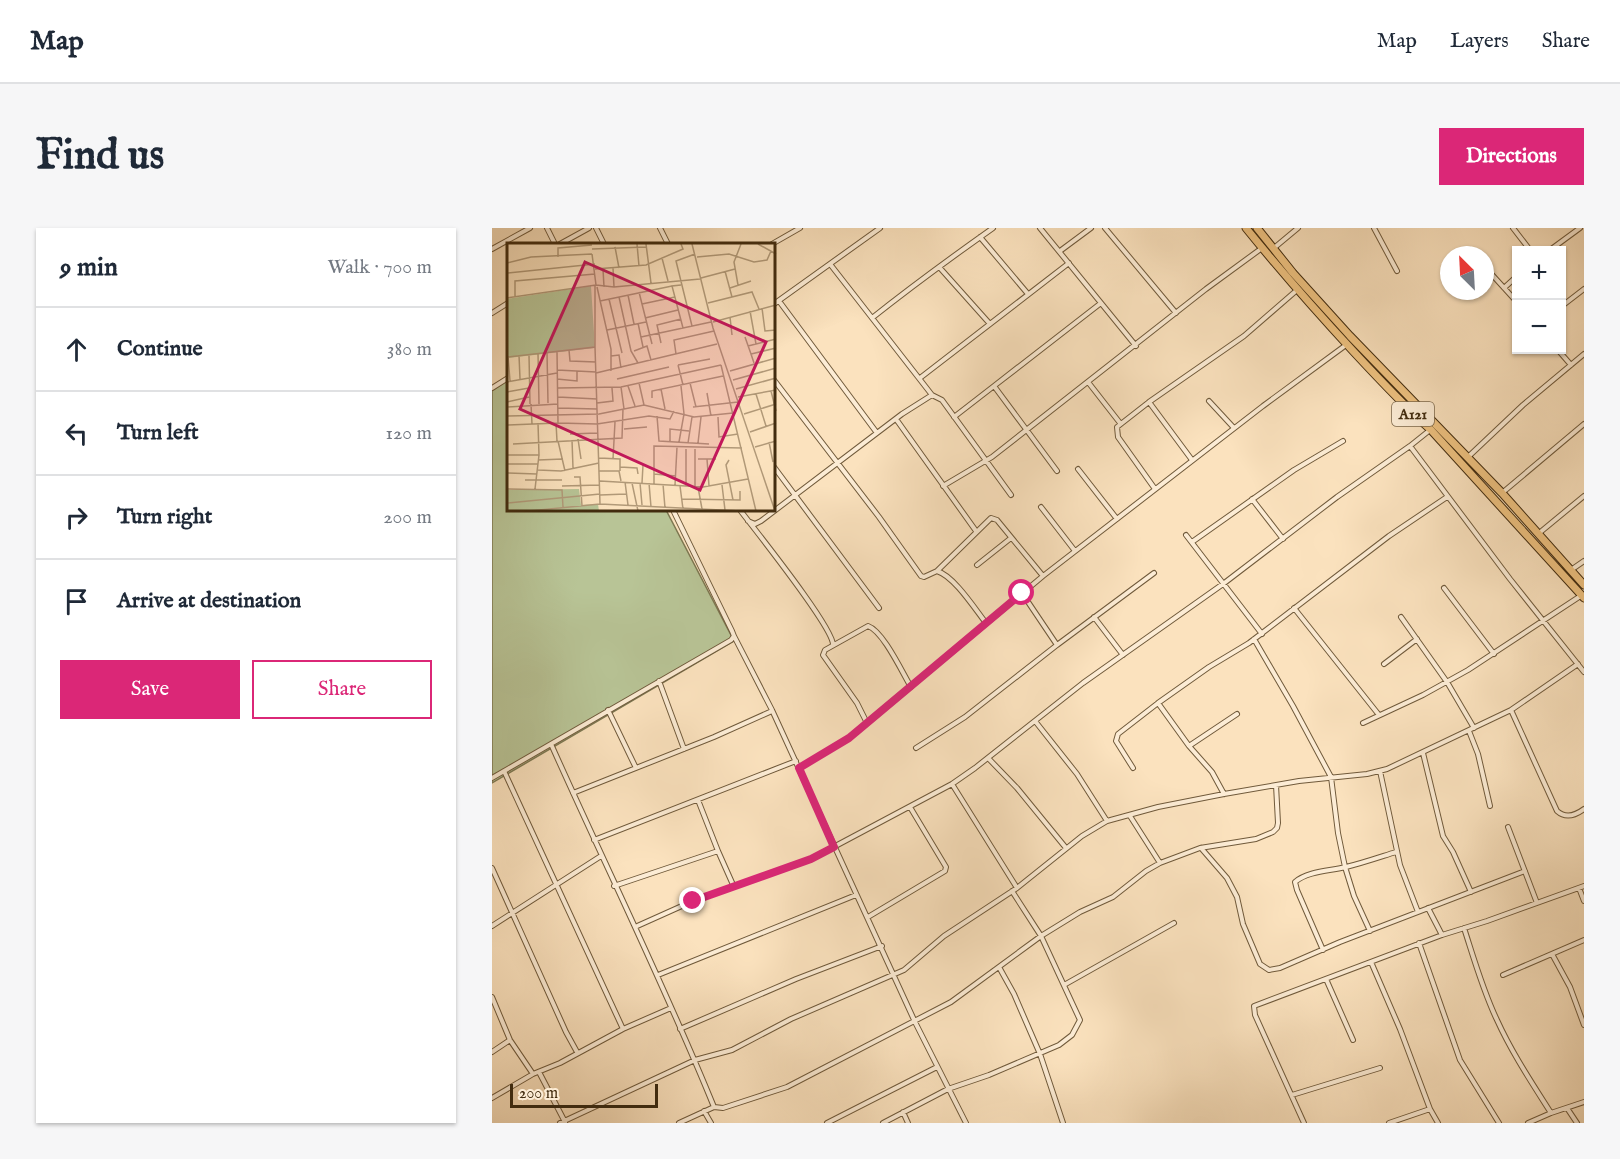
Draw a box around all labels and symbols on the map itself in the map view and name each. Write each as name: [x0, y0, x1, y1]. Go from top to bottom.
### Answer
inset map: [507, 243, 776, 512]
north arrow: [1440, 246, 1494, 300]
road number: A121: [1392, 402, 1434, 426]
route start: [1008, 579, 1034, 605]
route end: [679, 887, 705, 913]
scale bar: [510, 1081, 658, 1108]

